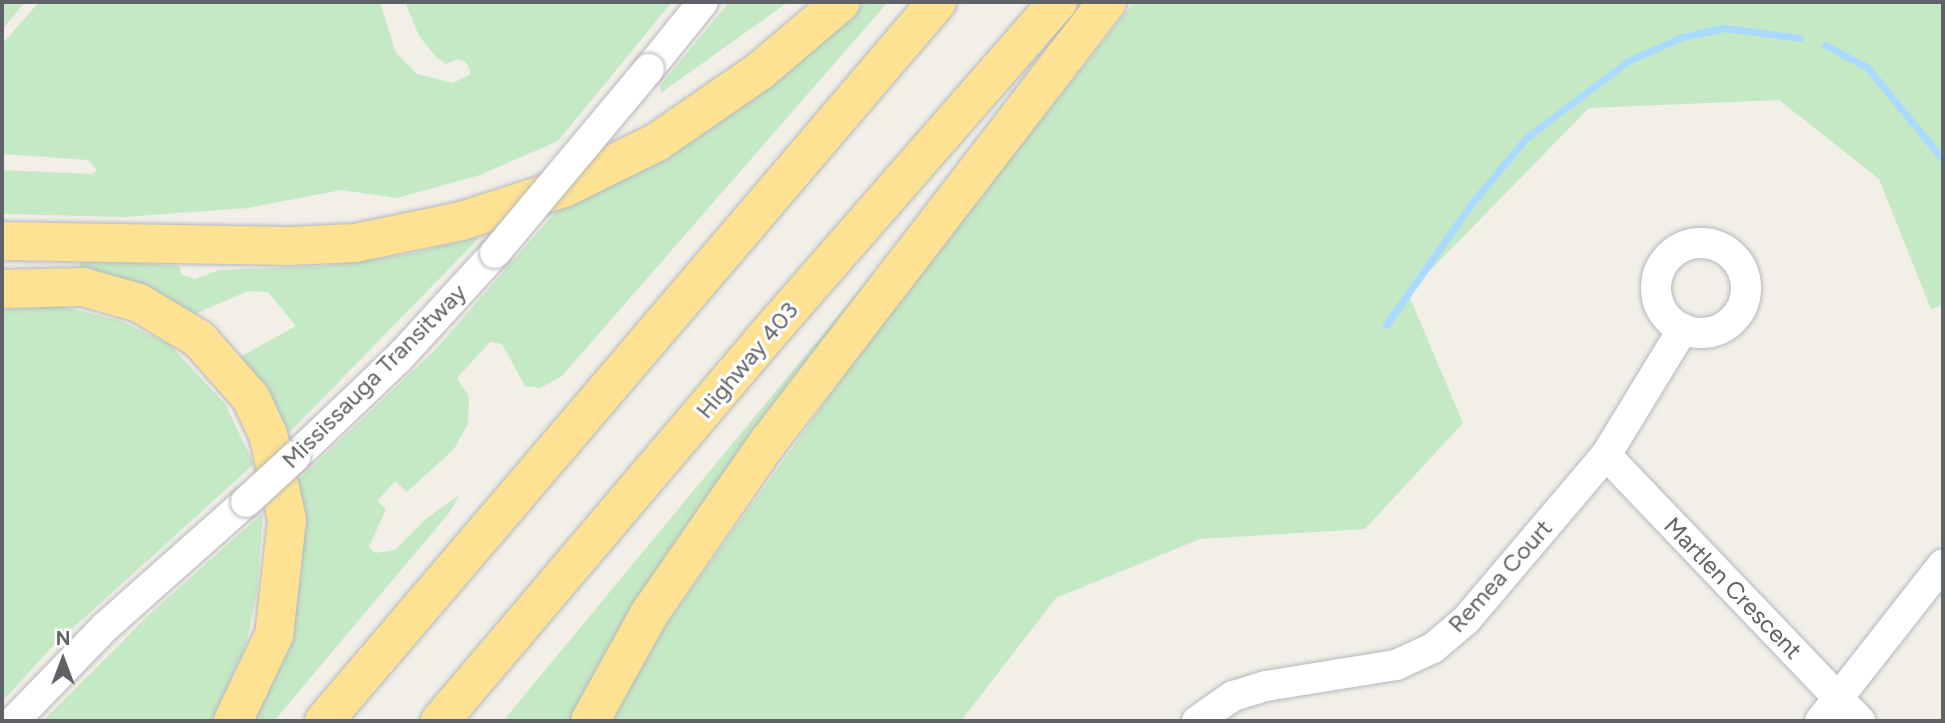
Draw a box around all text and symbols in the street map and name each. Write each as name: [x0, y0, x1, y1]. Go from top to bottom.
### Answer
street label: Mississauga Transitway: [276, 278, 472, 474]
street label: Highway 403: [690, 296, 804, 424]
street label: Martlen Crescent: [1658, 511, 1808, 665]
street label: Remea Court: [1442, 514, 1558, 638]
north arrow: [28, 625, 98, 695]
text: N: [56, 627, 70, 650]

